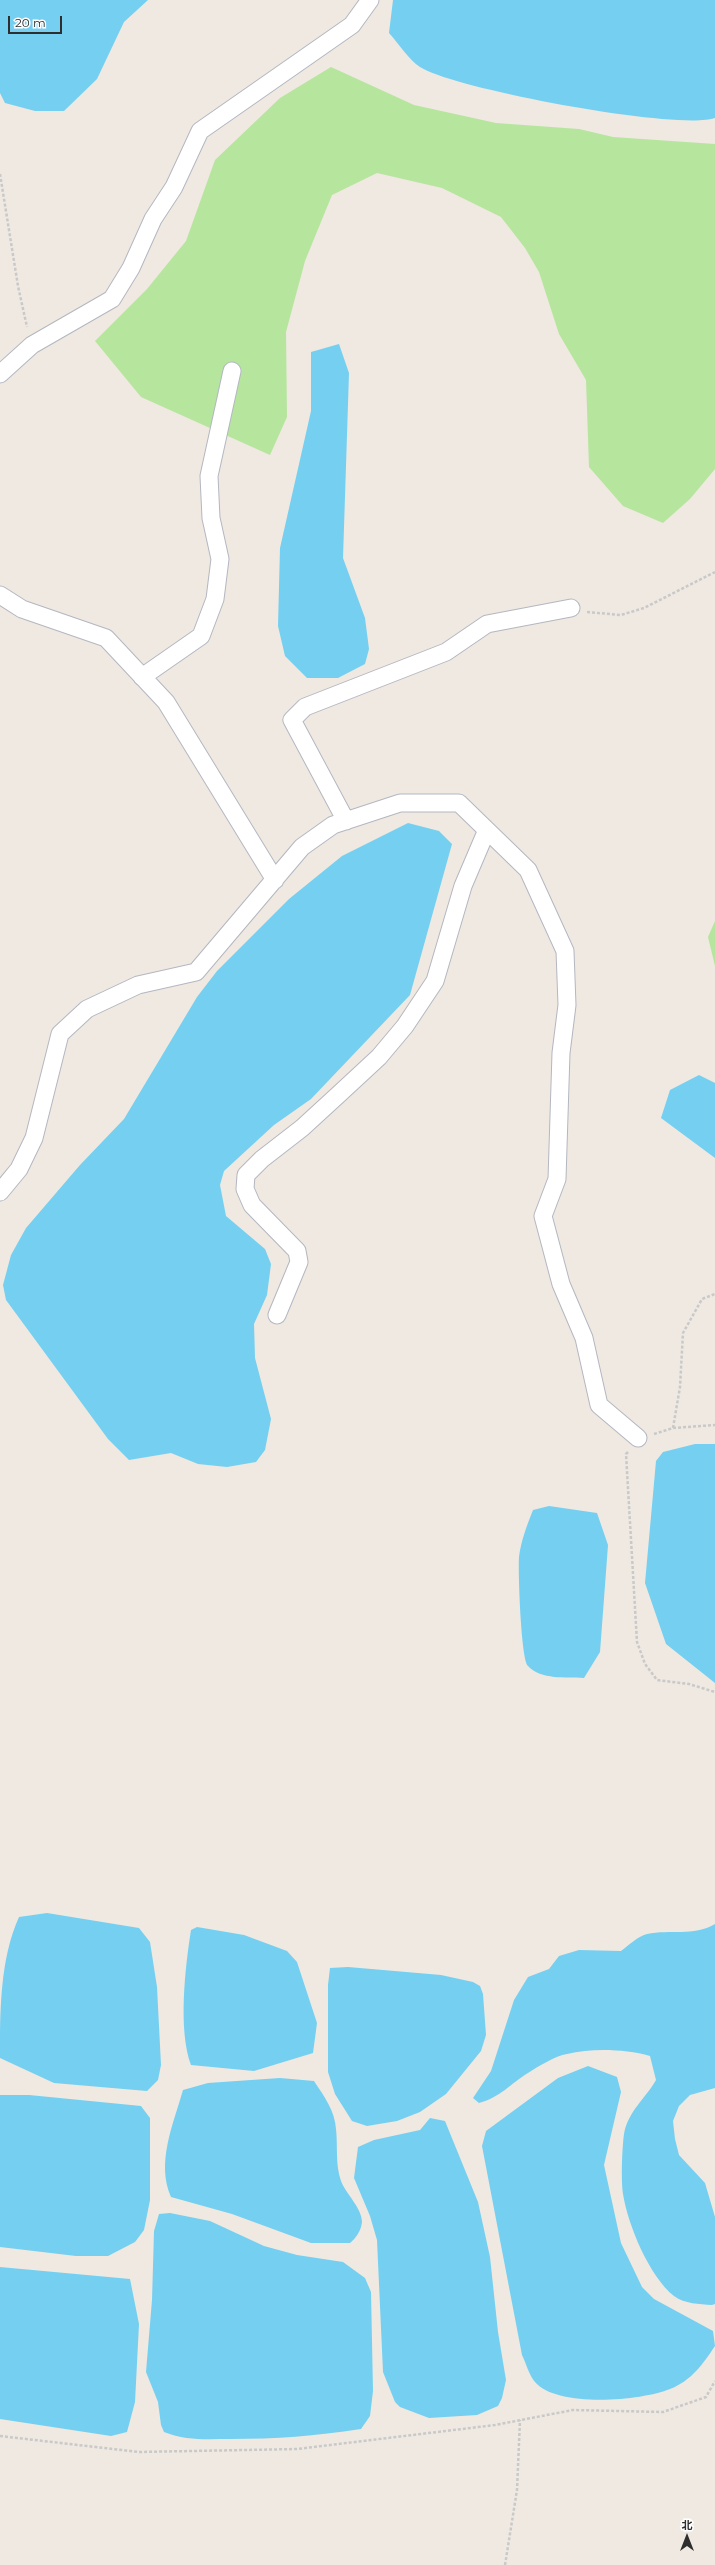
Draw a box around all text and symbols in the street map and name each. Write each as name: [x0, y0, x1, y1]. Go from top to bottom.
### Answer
scale bar: [10, 8, 64, 34]
text: 20 m: [15, 15, 46, 30]
north arrow: [667, 2517, 707, 2557]
text: 北: [682, 2518, 693, 2532]

